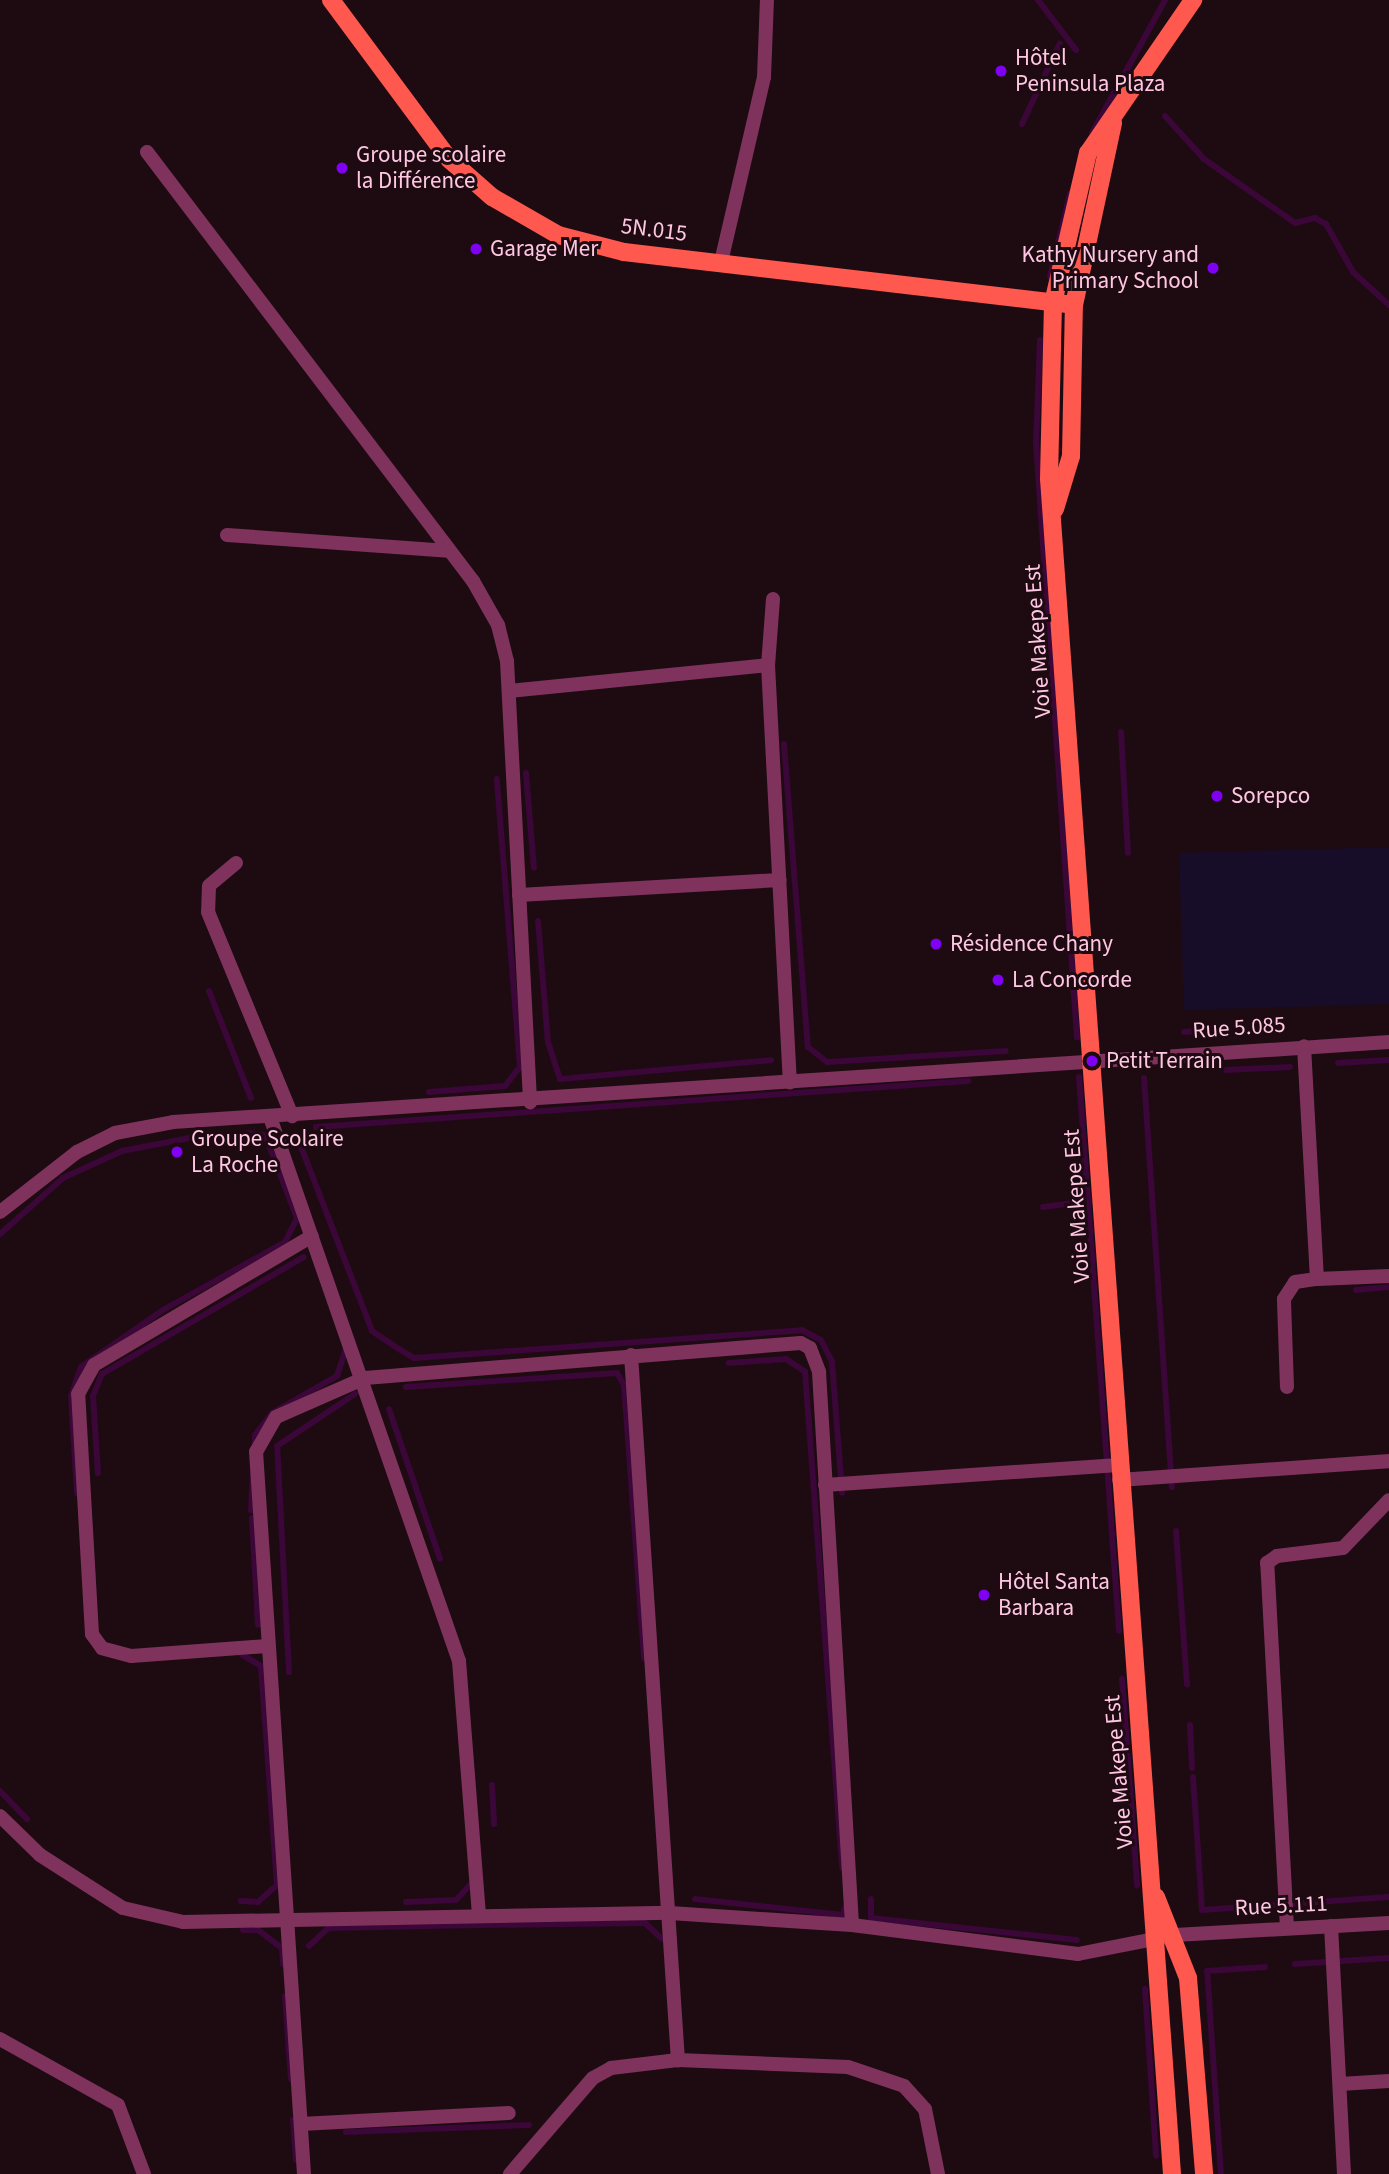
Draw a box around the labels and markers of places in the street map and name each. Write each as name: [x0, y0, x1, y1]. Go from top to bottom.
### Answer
place label: Hôtel Peninsula Plaza: [1015, 44, 1165, 98]
marker: Hôtel Peninsula Plaza: [993, 63, 1009, 79]
place label: Groupe scolaire la Différence: [356, 141, 506, 195]
marker: Groupe scolaire la Différence: [334, 160, 350, 176]
place label: Garage Mer: [490, 235, 598, 263]
marker: Garage Mer: [468, 241, 484, 257]
place label: Kathy Nursery and Primary School: [1022, 241, 1199, 295]
marker: Kathy Nursery and Primary School: [1205, 260, 1221, 276]
place label: Sorepco: [1231, 782, 1310, 810]
marker: Sorepco: [1209, 788, 1225, 804]
place label: Résidence Chany: [950, 930, 1113, 958]
marker: Résidence Chany: [928, 936, 944, 952]
place label: La Concorde: [1012, 966, 1132, 994]
marker: La Concorde: [990, 972, 1006, 988]
place label: Petit Terrain: [1106, 1047, 1223, 1075]
marker: Petit Terrain: [1084, 1053, 1100, 1069]
place label: Groupe Scolaire La Roche: [191, 1125, 344, 1179]
marker: Groupe Scolaire La Roche: [169, 1144, 185, 1160]
place label: Hôtel Santa Barbara: [998, 1568, 1110, 1622]
marker: Hôtel Santa Barbara: [976, 1587, 992, 1603]

